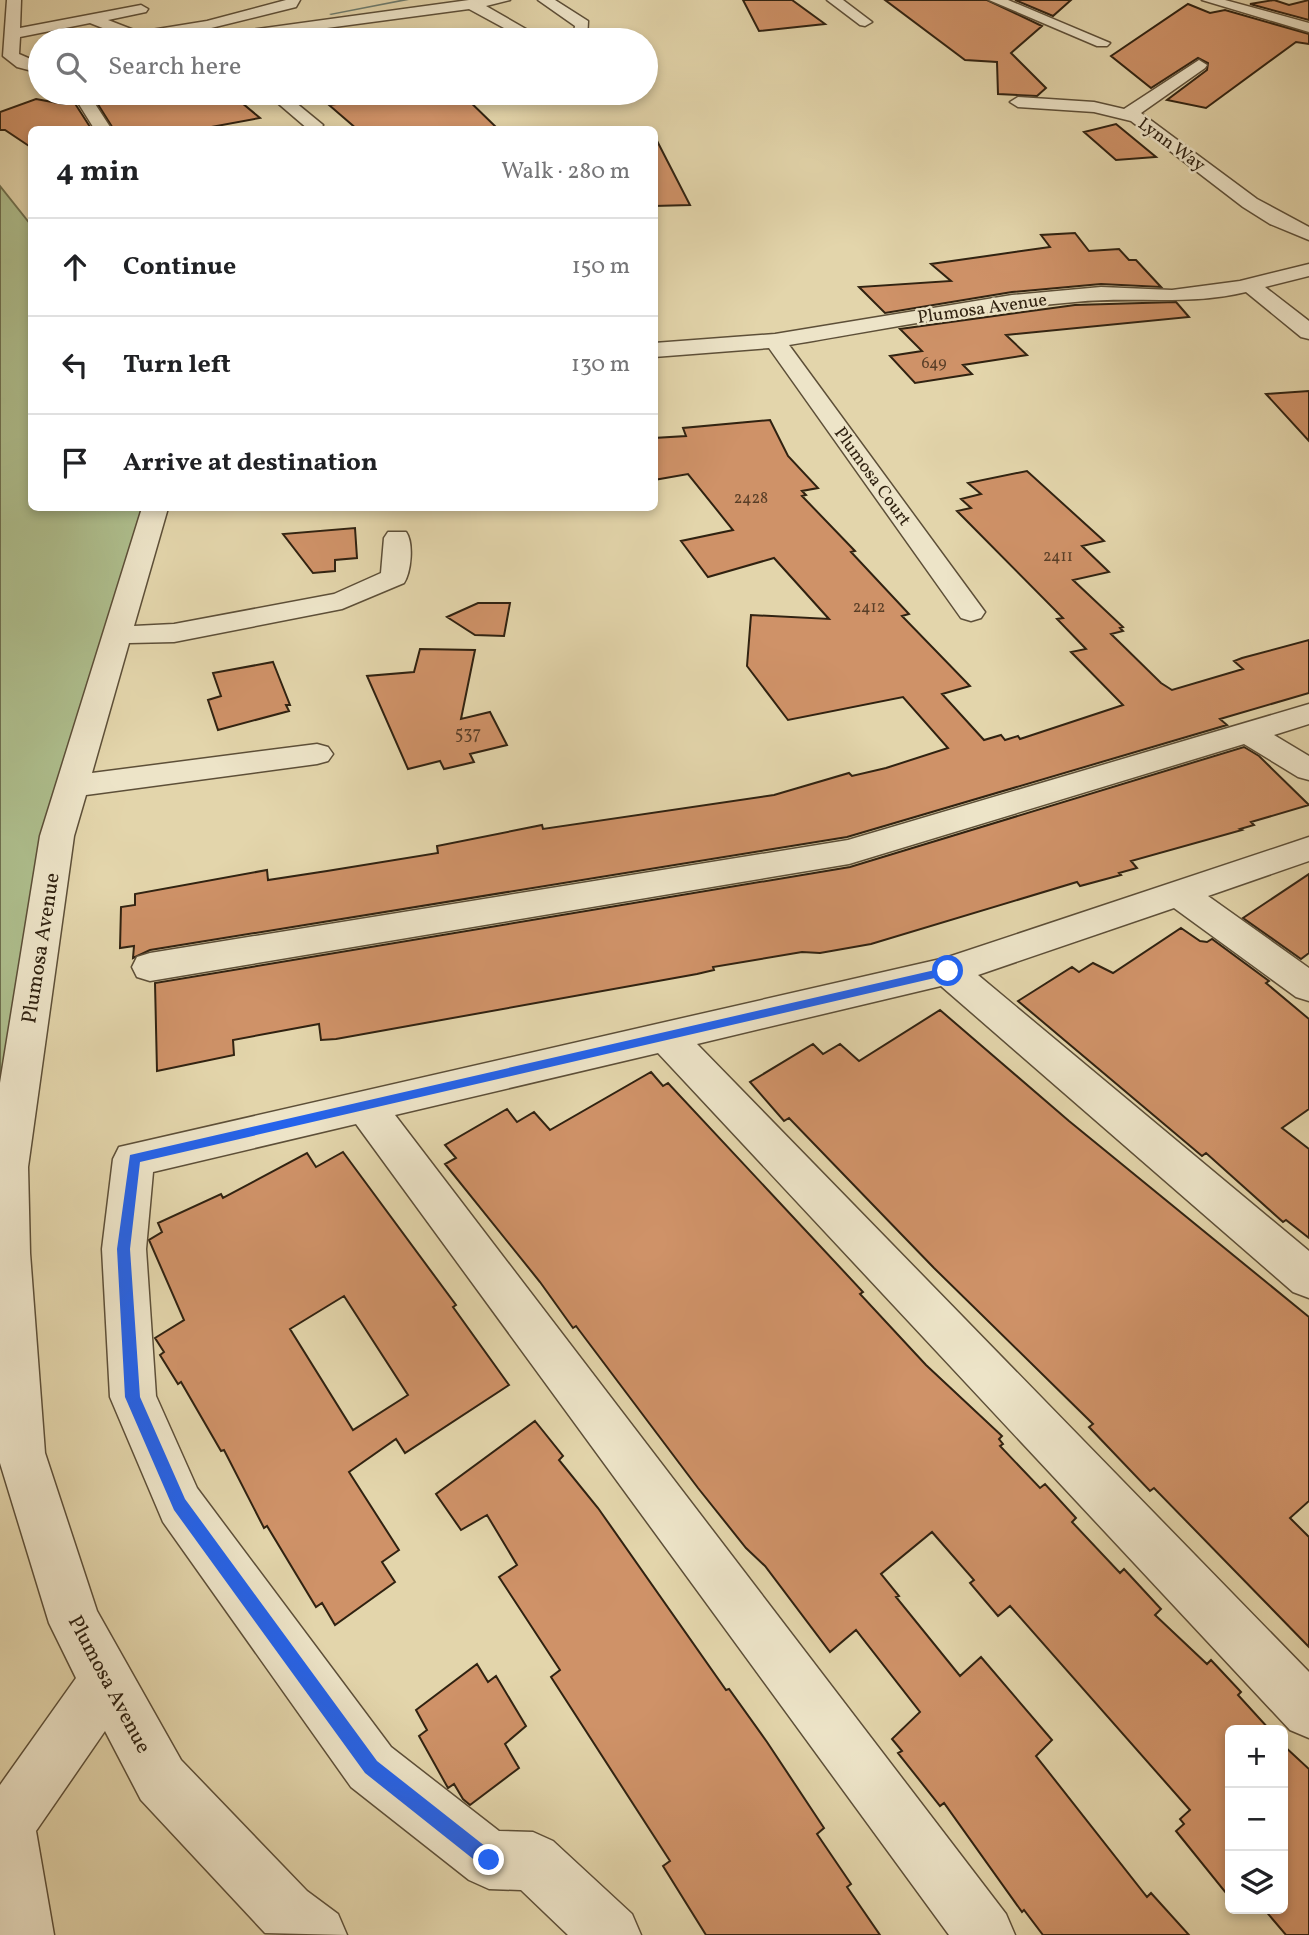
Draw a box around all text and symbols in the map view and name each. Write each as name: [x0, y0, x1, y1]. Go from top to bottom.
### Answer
search box: [28, 28, 658, 105]
icon: search: [52, 48, 90, 86]
text: Search here: [108, 49, 241, 85]
street label: Lynn Way: [1132, 112, 1210, 178]
text: 4 min: [56, 151, 140, 193]
text: Walk · 280 m: [501, 156, 630, 188]
icon: ahead: [56, 248, 94, 286]
text: Continue: [123, 249, 236, 285]
text: 150 m: [572, 251, 630, 283]
street label: Plumosa Avenue: [916, 288, 1049, 331]
icon: left: [56, 346, 94, 384]
text: Turn left: [123, 347, 231, 383]
text: 130 m: [571, 349, 630, 381]
house number: 649: [922, 353, 947, 375]
street label: Plumosa Court: [827, 422, 916, 532]
icon: arrive: [56, 444, 94, 482]
text: Arrive at destination: [123, 445, 378, 481]
house number: 2428: [734, 488, 768, 510]
house number: 2411: [1043, 546, 1073, 568]
house number: 2412: [853, 597, 885, 619]
house number: 537: [455, 722, 481, 747]
street label: Plumosa Avenue: [15, 871, 68, 1026]
route start: [932, 955, 963, 986]
street label: Plumosa Avenue: [60, 1611, 157, 1759]
map controls: [1225, 1725, 1288, 1914]
button: +: [1225, 1725, 1288, 1788]
button: −: [1225, 1788, 1288, 1851]
route end: [473, 1844, 504, 1875]
button: layers: [1225, 1851, 1288, 1914]

